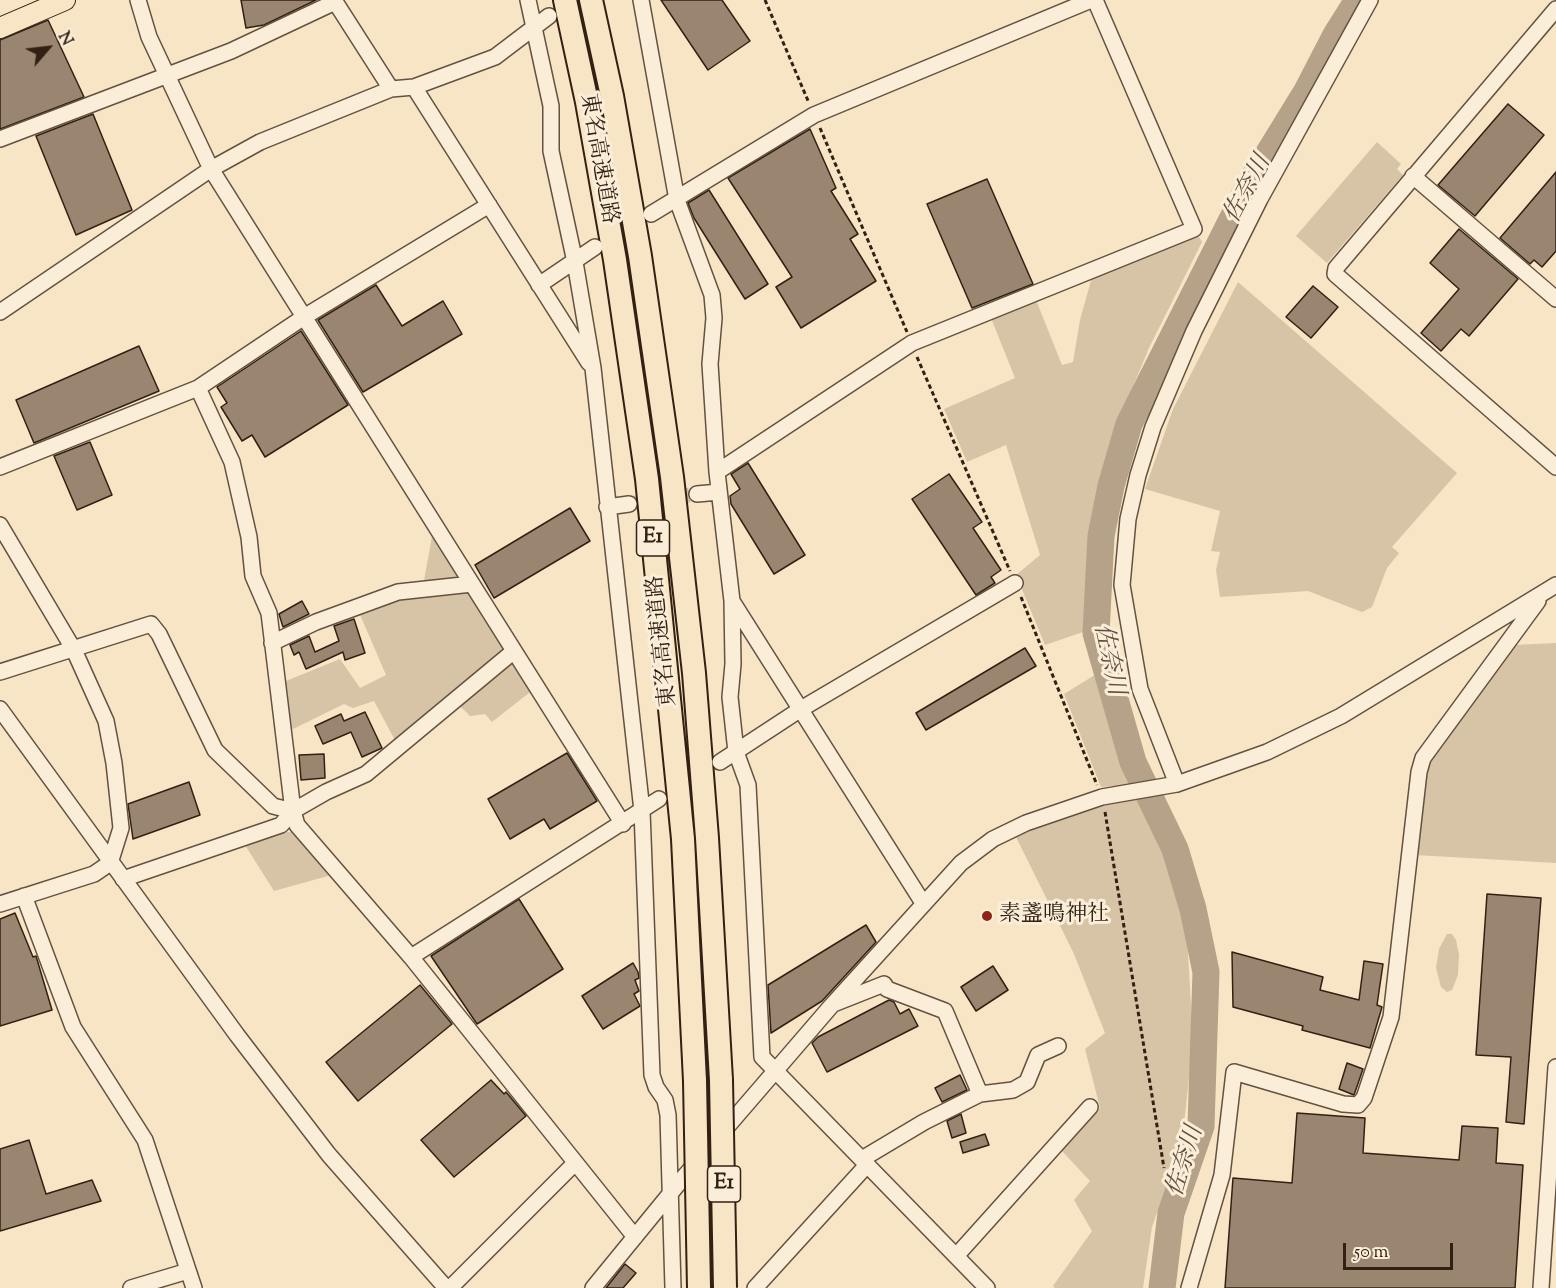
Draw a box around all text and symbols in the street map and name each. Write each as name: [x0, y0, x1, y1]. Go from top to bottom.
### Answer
north arrow: [18, 18, 78, 78]
text: N: [51, 28, 77, 50]
street label: 東名高速道路: [573, 92, 621, 226]
water label: 佐奈川: [1219, 151, 1279, 229]
road number: E1: [636, 520, 670, 556]
street label: 東名高速道路: [644, 574, 684, 708]
water label: 佐奈川: [1085, 622, 1129, 698]
place label: 素盞鳴神社: [999, 903, 1109, 929]
marker: 素盞鳴神社: [980, 909, 994, 923]
water label: 佐奈川: [1163, 1123, 1211, 1201]
road number: E1: [708, 1166, 740, 1202]
scale bar: [1346, 1231, 1456, 1269]
text: 50 m: [1354, 1240, 1388, 1266]

